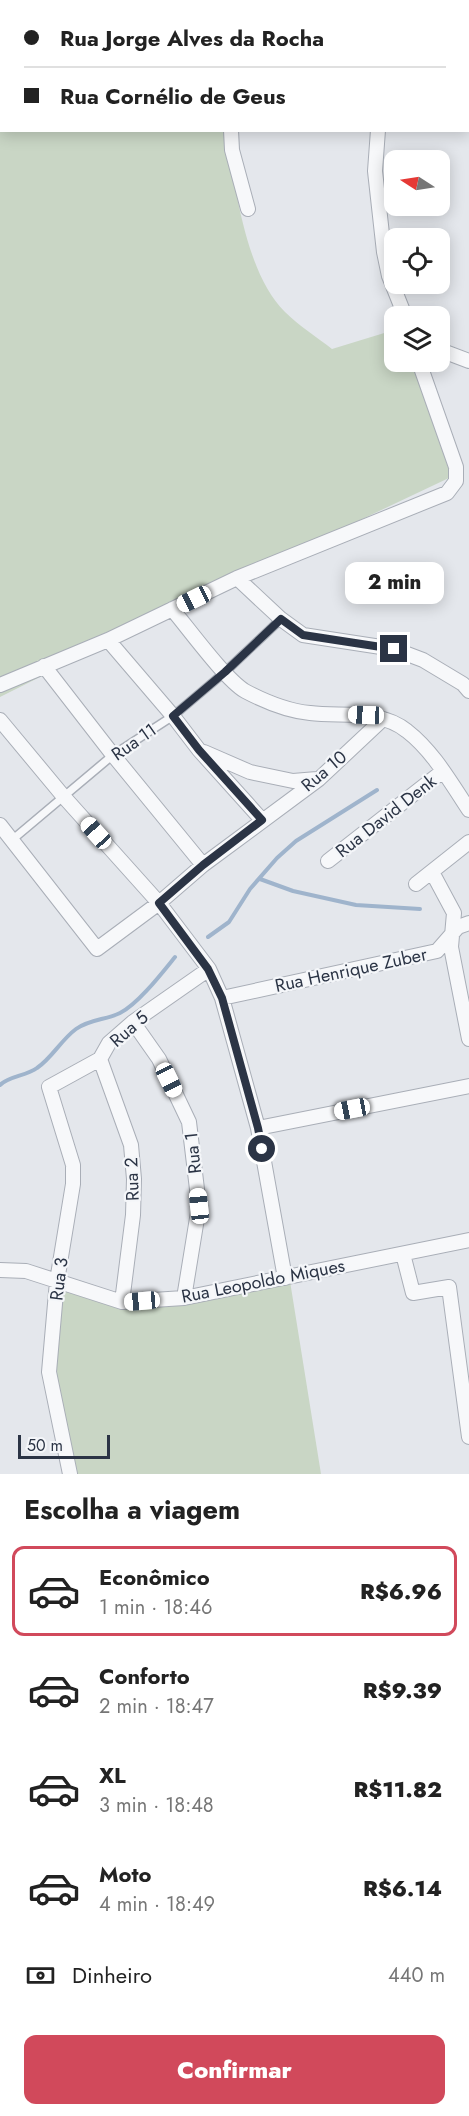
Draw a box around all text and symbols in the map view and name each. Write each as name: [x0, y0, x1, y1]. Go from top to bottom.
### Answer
text: Rua Jorge Alves da Rocha: [60, 22, 324, 54]
text: Rua Cornélio de Geus: [60, 80, 286, 112]
north arrow: [384, 150, 450, 216]
map controls: [384, 150, 450, 372]
button: locate: [384, 228, 450, 294]
button: layers: [384, 306, 450, 372]
callout: 2 min: [344, 562, 444, 604]
text: 2 min: [368, 568, 421, 597]
car: [174, 583, 214, 615]
route end: [380, 635, 407, 662]
car: [348, 705, 384, 725]
street label: Rua 11: [106, 717, 162, 767]
street label: Rua 10: [296, 744, 353, 798]
street label: Rua David Denk: [330, 768, 442, 864]
car: [77, 814, 115, 852]
street label: Rua Henrique Zuber: [273, 941, 430, 999]
street label: Rua 5: [104, 1005, 154, 1053]
car: [153, 1060, 185, 1100]
car: [333, 1097, 371, 1121]
street label: Rua 1: [178, 1131, 208, 1175]
route start: [248, 1135, 275, 1162]
street label: Rua 2: [118, 1157, 146, 1201]
car: [188, 1187, 210, 1225]
street label: Rua Leopoldo Miques: [179, 1252, 347, 1310]
street label: Rua 3: [43, 1256, 75, 1302]
car: [123, 1290, 161, 1312]
scale bar: [18, 1432, 110, 1460]
text: 50 m: [27, 1434, 63, 1457]
text: Escolha a viagem: [24, 1490, 240, 1529]
text: Econômico: [99, 1561, 210, 1593]
icon: car: [27, 1564, 81, 1618]
text: R$6.96: [360, 1575, 442, 1607]
text: 1 min · 18:46: [99, 1593, 212, 1622]
text: Conforto: [99, 1660, 190, 1692]
icon: car: [27, 1663, 81, 1717]
text: R$9.39: [363, 1674, 442, 1706]
text: 2 min · 18:47: [99, 1692, 214, 1721]
text: XL: [99, 1759, 126, 1791]
icon: car: [27, 1762, 81, 1816]
text: R$11.82: [353, 1773, 442, 1805]
text: 3 min · 18:48: [99, 1791, 214, 1820]
text: Moto: [99, 1858, 152, 1890]
icon: car: [27, 1861, 81, 1915]
text: R$6.14: [363, 1872, 442, 1904]
text: 4 min · 18:49: [99, 1890, 215, 1919]
icon: cash: [24, 1959, 57, 1992]
text: Dinheiro: [72, 1959, 152, 1991]
text: 440 m: [388, 1961, 445, 1990]
button: Confirmar: [24, 2035, 445, 2104]

